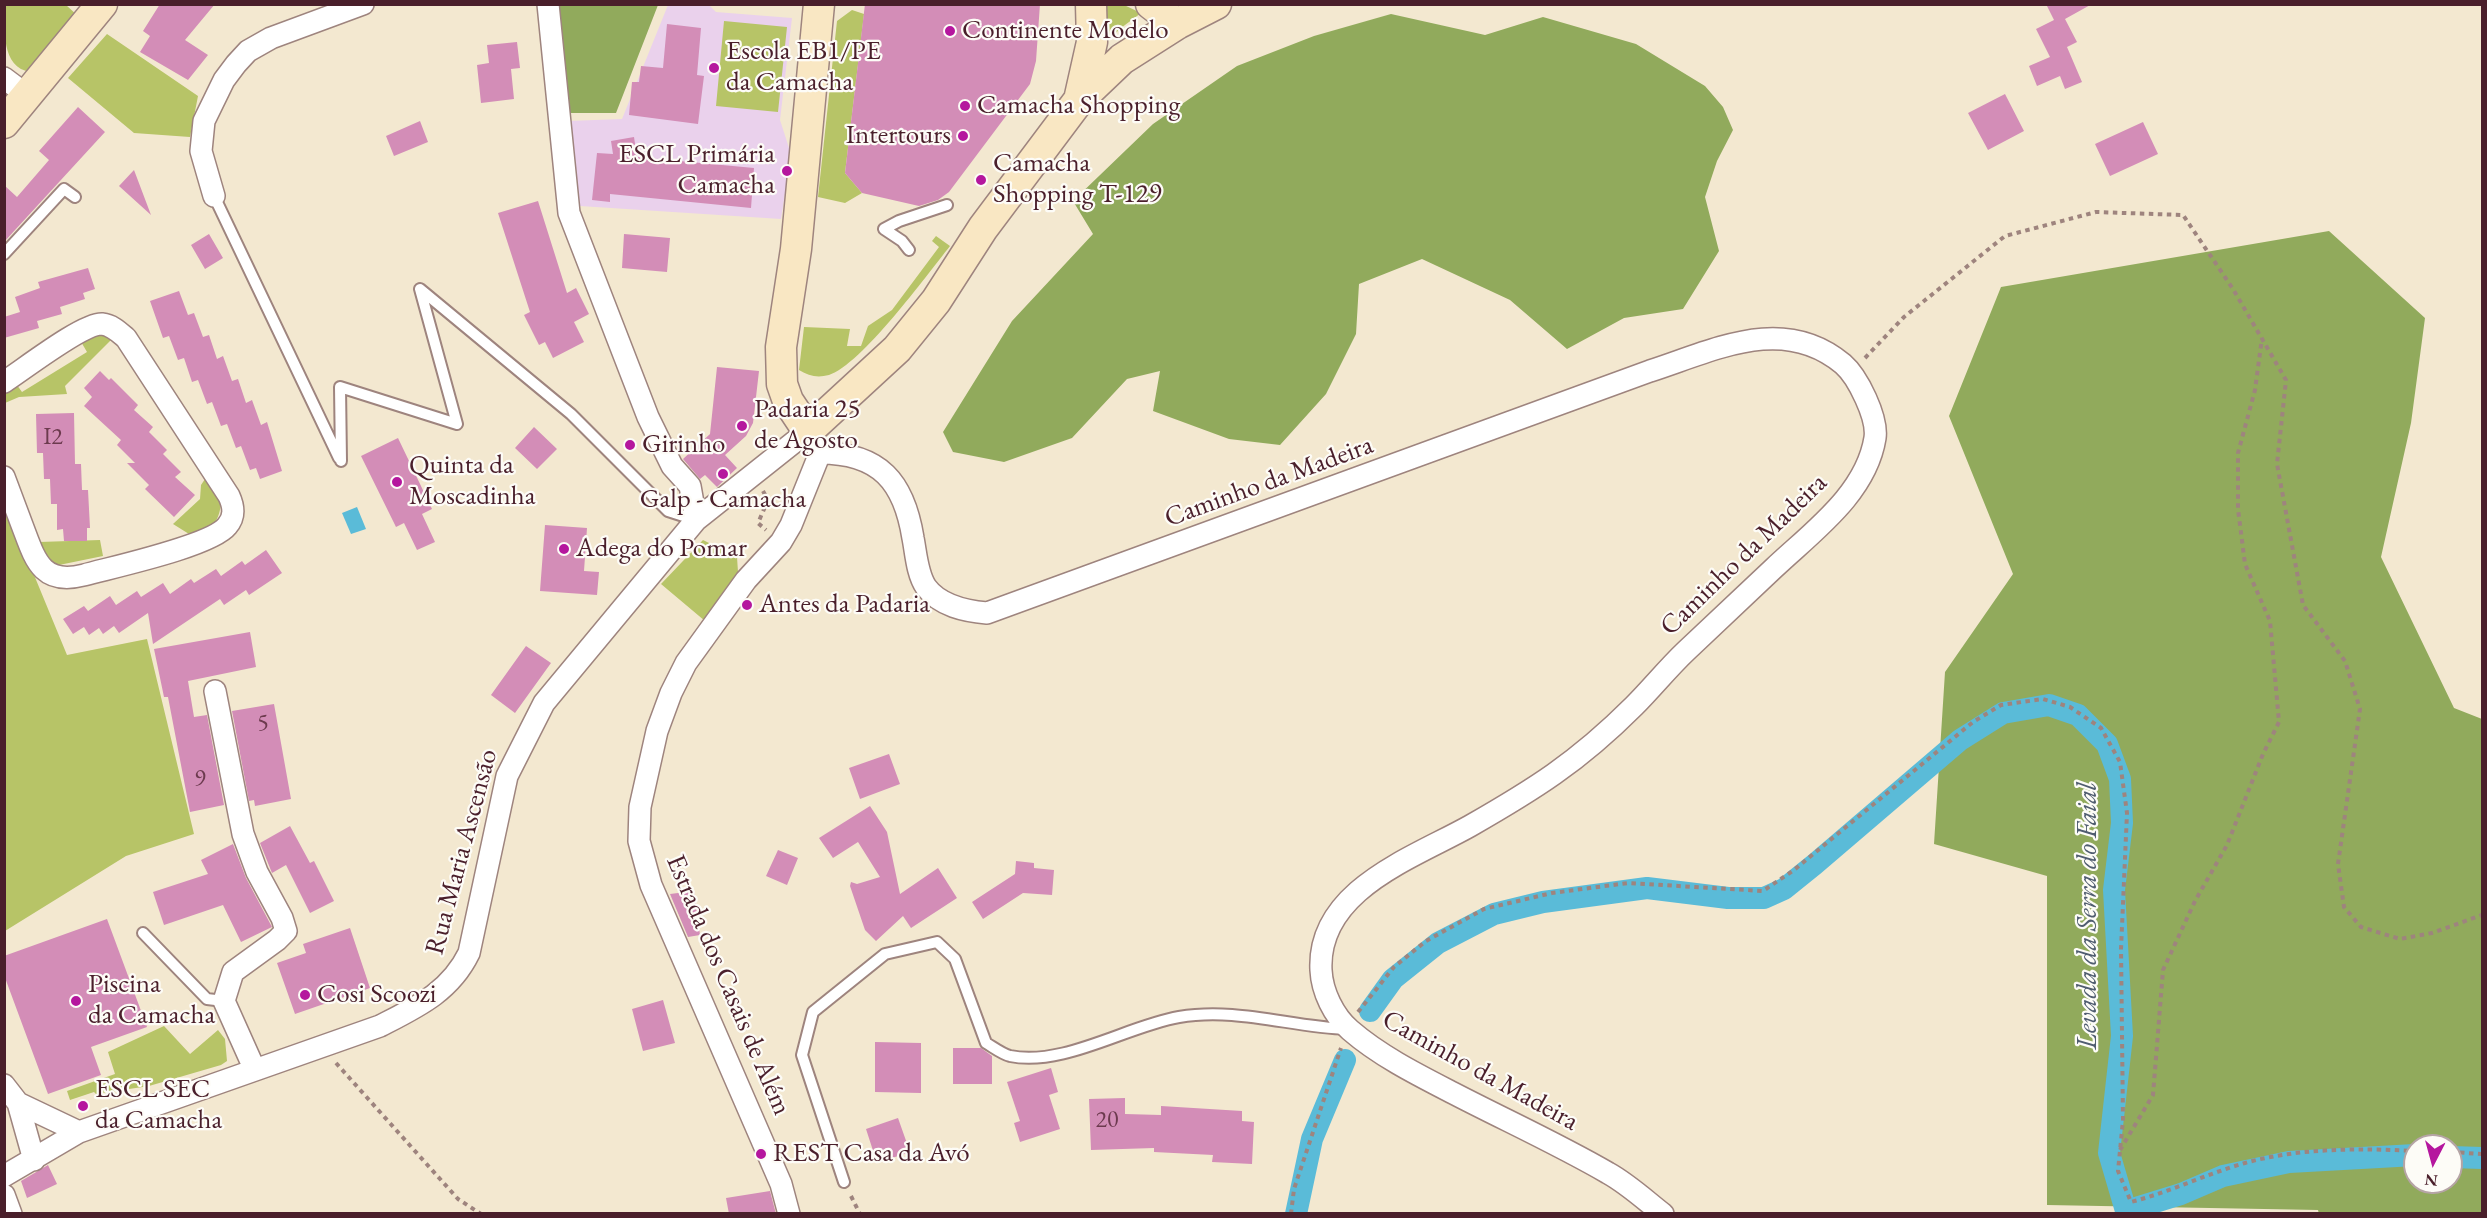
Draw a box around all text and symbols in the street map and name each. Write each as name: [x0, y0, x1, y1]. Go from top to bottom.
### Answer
place label: Continente Modelo: [962, 15, 1169, 47]
marker: Continente Modelo: [943, 24, 957, 38]
place label: Escola EB1/PE da Camacha: [726, 36, 881, 99]
marker: Escola EB1/PE da Camacha: [707, 61, 721, 75]
place label: Camacha Shopping: [977, 90, 1180, 122]
marker: Camacha Shopping: [958, 99, 972, 113]
place label: Intertours: [846, 120, 951, 152]
marker: Intertours: [956, 129, 970, 143]
place label: ESCL Primária Camacha: [618, 139, 775, 202]
place label: Camacha Shopping T-129: [993, 148, 1162, 211]
marker: ESCL Primária Camacha: [780, 164, 794, 178]
marker: Camacha Shopping T-129: [974, 173, 988, 187]
place label: Padaria 25 de Agosto: [754, 394, 860, 457]
marker: Padaria 25 de Agosto: [735, 419, 749, 433]
house number: I2: [43, 423, 63, 451]
place label: Girinho: [642, 429, 725, 461]
street label: Caminho da Madeira: [1160, 429, 1378, 535]
marker: Girinho: [623, 438, 637, 452]
place label: Quinta da Moscadinha: [409, 450, 535, 513]
marker: Galp - Camacha: [716, 467, 730, 481]
street label: Caminho da Madeira: [1654, 467, 1834, 643]
marker: Quinta da Moscadinha: [390, 475, 404, 489]
place label: Galp - Camacha: [640, 484, 806, 516]
place label: Adega do Pomar: [576, 533, 747, 565]
marker: Adega do Pomar: [557, 542, 571, 556]
place label: Antes da Padaria: [759, 589, 930, 621]
marker: Antes da Padaria: [740, 598, 754, 612]
house number: 5: [257, 709, 269, 737]
street label: Rua Maria Ascensão: [419, 746, 505, 958]
house number: 9: [194, 765, 206, 793]
water label: Levada da Serra do Faial: [2071, 782, 2105, 1050]
street label: Estrada dos Casais de Além: [658, 850, 798, 1120]
place label: Piscina da Camacha: [88, 969, 215, 1032]
place label: Cosi Scoozi: [317, 979, 436, 1011]
marker: Cosi Scoozi: [298, 988, 312, 1002]
marker: Piscina da Camacha: [69, 994, 83, 1008]
street label: Caminho da Madeira: [1376, 1004, 1584, 1138]
place label: ESCL SEC da Camacha: [95, 1074, 222, 1137]
marker: ESCL SEC da Camacha: [76, 1099, 90, 1113]
house number: 20: [1095, 1106, 1119, 1134]
north arrow: [2403, 1134, 2463, 1194]
place label: REST Casa da Avó: [773, 1138, 970, 1170]
marker: REST Casa da Avó: [754, 1147, 768, 1161]
text: N: [2424, 1169, 2439, 1192]

